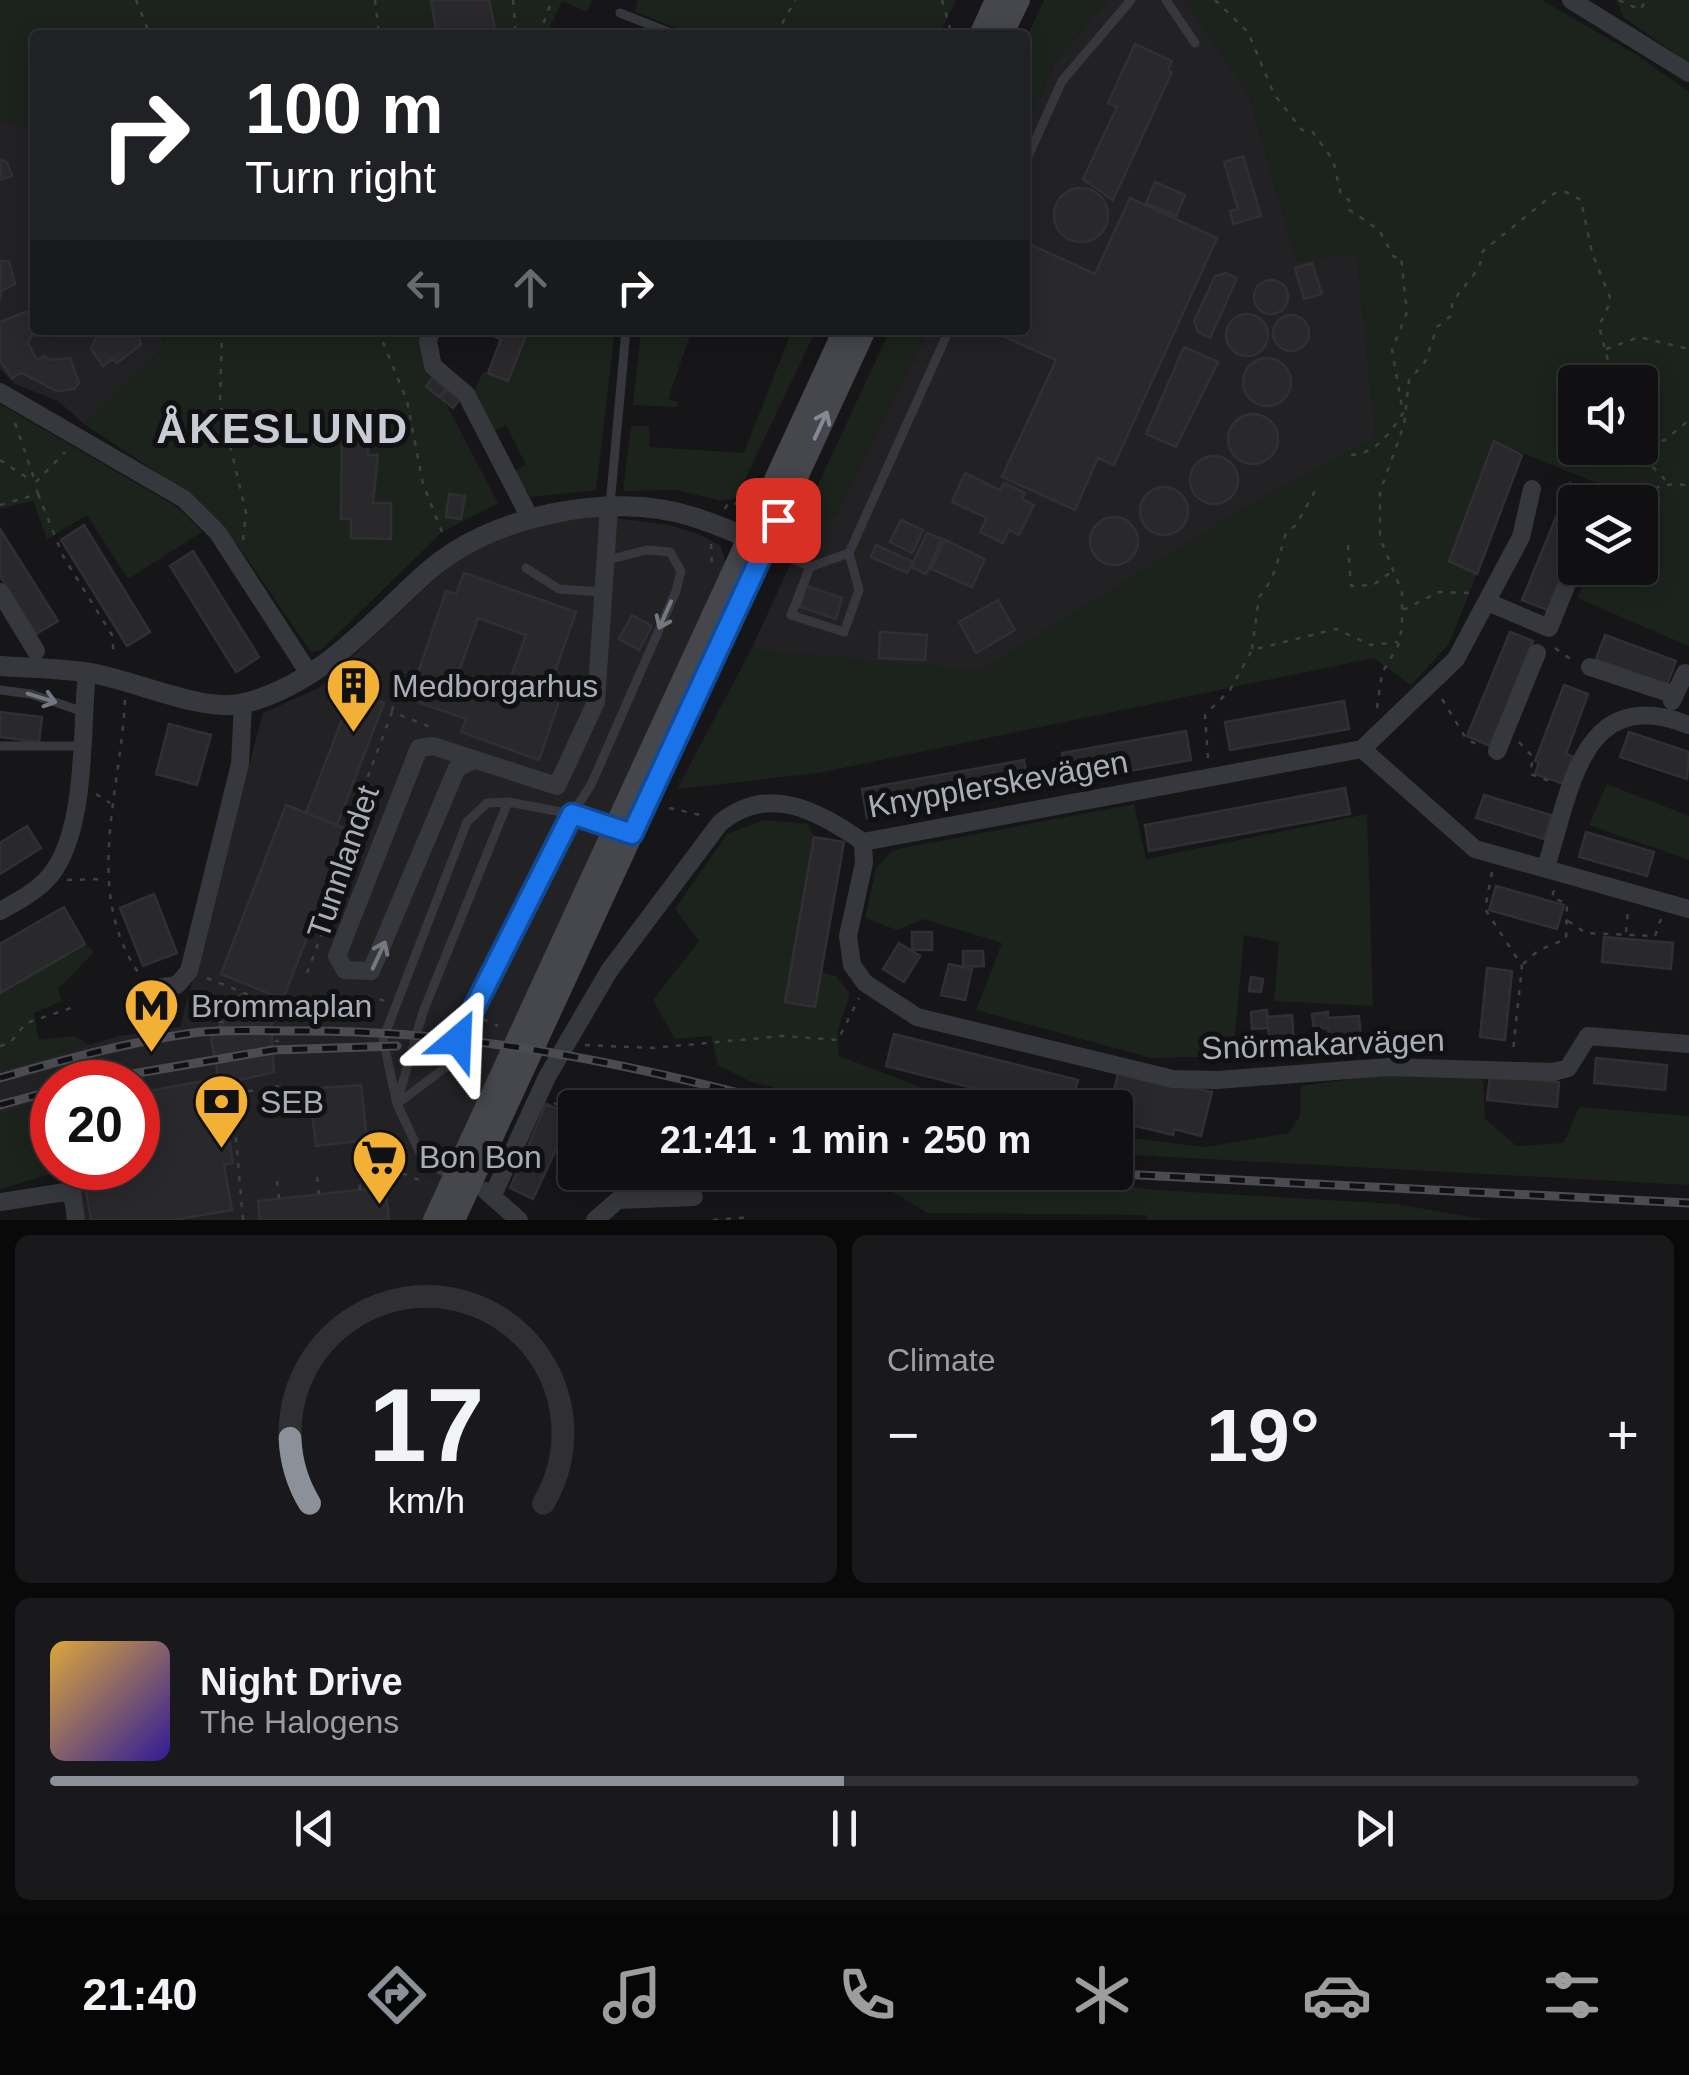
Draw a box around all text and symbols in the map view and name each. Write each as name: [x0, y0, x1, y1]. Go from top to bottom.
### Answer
icon: right: [80, 70, 210, 200]
text: 100 m: [245, 70, 443, 148]
text: Turn right: [245, 152, 436, 203]
icon: left: [398, 260, 453, 315]
icon: ahead: [503, 260, 558, 315]
icon: right: [608, 260, 663, 315]
map controls: [1558, 365, 1658, 585]
button: sound: [1558, 365, 1658, 465]
district label: ÅKESLUND: [156, 405, 410, 452]
one-way arrow: [813, 411, 832, 441]
pin: [736, 478, 821, 563]
button: layers: [1558, 485, 1658, 585]
icon: arrive: [751, 493, 806, 548]
one-way arrow: [655, 599, 673, 630]
building icon: Medborgarhus: [323, 656, 383, 735]
place label: Medborgarhus: [392, 668, 598, 704]
one-way arrow: [26, 691, 58, 709]
street label: Knypplerskevägen: [865, 743, 1131, 825]
street label: Tunnlandet: [300, 781, 386, 943]
one-way arrow: [370, 941, 389, 971]
metro station icon: Brommaplan: [122, 976, 182, 1055]
place label: Brommaplan: [191, 988, 372, 1024]
position arrow: [406, 988, 510, 1092]
street label: Snörmakarvägen: [1201, 1022, 1445, 1066]
speed limit sign: 20: [30, 1060, 160, 1190]
bank icon: SEB: [191, 1072, 251, 1151]
place label: SEB: [260, 1084, 324, 1120]
text: 21:41 · 1 min · 250 m: [660, 1119, 1031, 1161]
supermarket icon: Bon Bon: [350, 1127, 410, 1206]
place label: Bon Bon: [419, 1139, 542, 1175]
text: Climate: [887, 1342, 995, 1378]
text: 17: [368, 1367, 484, 1483]
text: 19°: [1206, 1393, 1320, 1477]
text: −: [887, 1404, 919, 1466]
text: +: [1607, 1404, 1639, 1466]
text: km/h: [387, 1481, 465, 1521]
text: Night Drive: [200, 1661, 403, 1703]
text: The Halogens: [200, 1704, 399, 1740]
icon: previous: [287, 1801, 342, 1856]
icon: pause: [817, 1801, 872, 1856]
icon: next: [1347, 1801, 1402, 1856]
icon: directions: [362, 1960, 432, 2030]
icon: music: [597, 1960, 667, 2030]
icon: phone: [832, 1960, 902, 2030]
icon: climate: [1067, 1960, 1137, 2030]
icon: car: [1302, 1960, 1372, 2030]
icon: filters: [1537, 1960, 1607, 2030]
text: 21:40: [82, 1969, 198, 2020]

